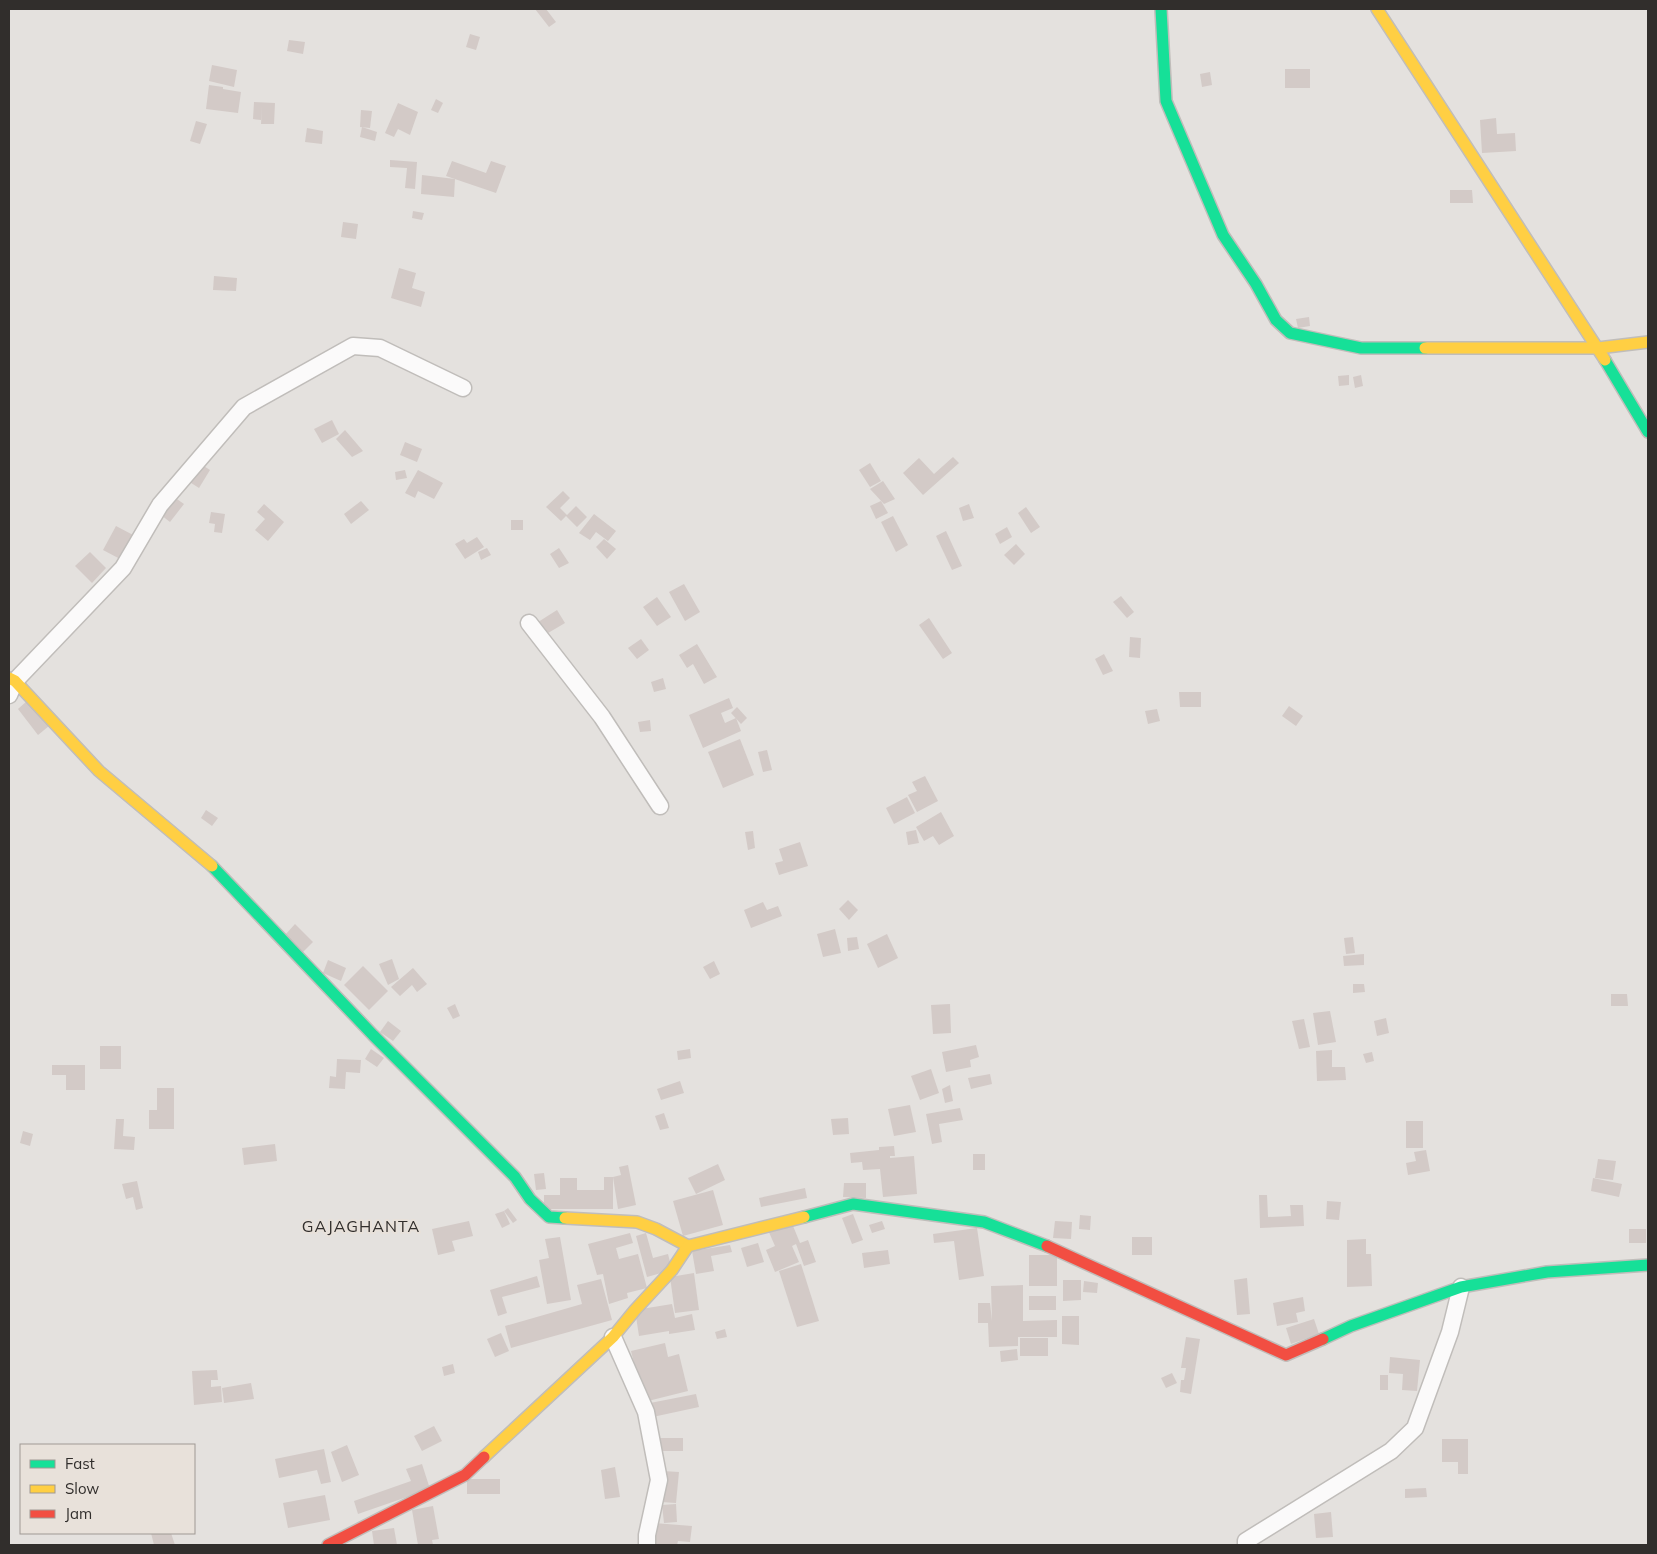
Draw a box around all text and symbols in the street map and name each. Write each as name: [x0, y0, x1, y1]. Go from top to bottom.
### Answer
district label: GAJAGHANTA: [302, 1216, 420, 1236]
legend: [20, 1444, 195, 1534]
text: Fast: [65, 1454, 95, 1473]
text: Slow: [65, 1479, 99, 1498]
text: Jam: [65, 1504, 92, 1523]

